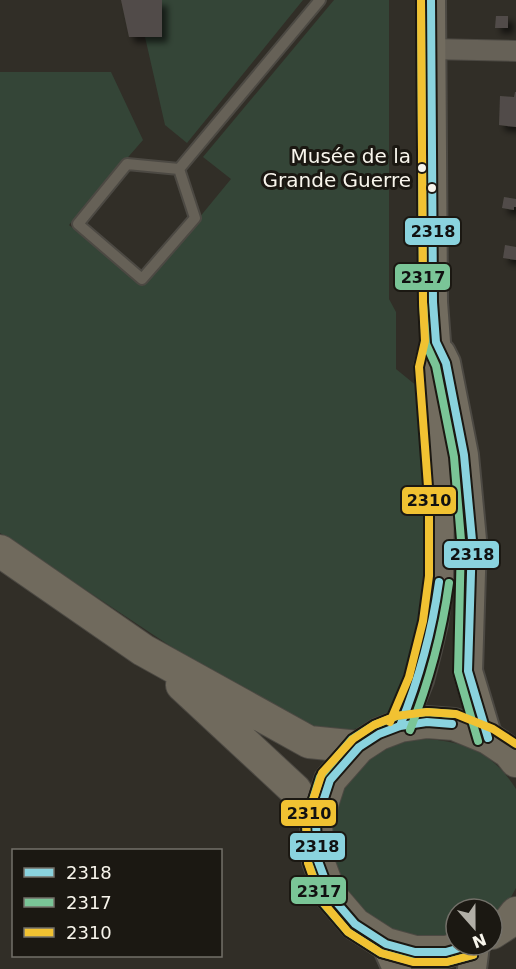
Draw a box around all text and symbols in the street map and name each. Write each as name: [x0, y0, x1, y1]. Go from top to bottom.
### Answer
place label: Musée de la Grande Guerre: [263, 144, 411, 192]
marker: Musée de la Grande Guerre: [416, 162, 428, 174]
unlabelled marker: [426, 182, 438, 194]
line badge: 2318: [404, 217, 461, 246]
text: 2318: [411, 222, 455, 241]
line badge: 2317: [394, 263, 451, 291]
text: 2317: [401, 268, 445, 287]
line badge: 2310: [401, 486, 457, 515]
text: 2310: [407, 491, 451, 510]
line badge: 2318: [443, 540, 500, 569]
text: 2318: [450, 545, 494, 564]
line badge: 2310: [280, 799, 337, 827]
text: 2310: [287, 804, 331, 823]
line badge: 2318: [289, 832, 346, 861]
text: 2318: [295, 837, 339, 856]
legend: [12, 849, 222, 957]
text: 2318: [66, 862, 112, 883]
line badge: 2317: [290, 876, 347, 905]
text: 2317: [297, 882, 341, 901]
text: 2317: [66, 892, 112, 913]
north arrow: [444, 897, 504, 957]
text: 2310: [66, 922, 112, 943]
text: N: [470, 929, 489, 952]

